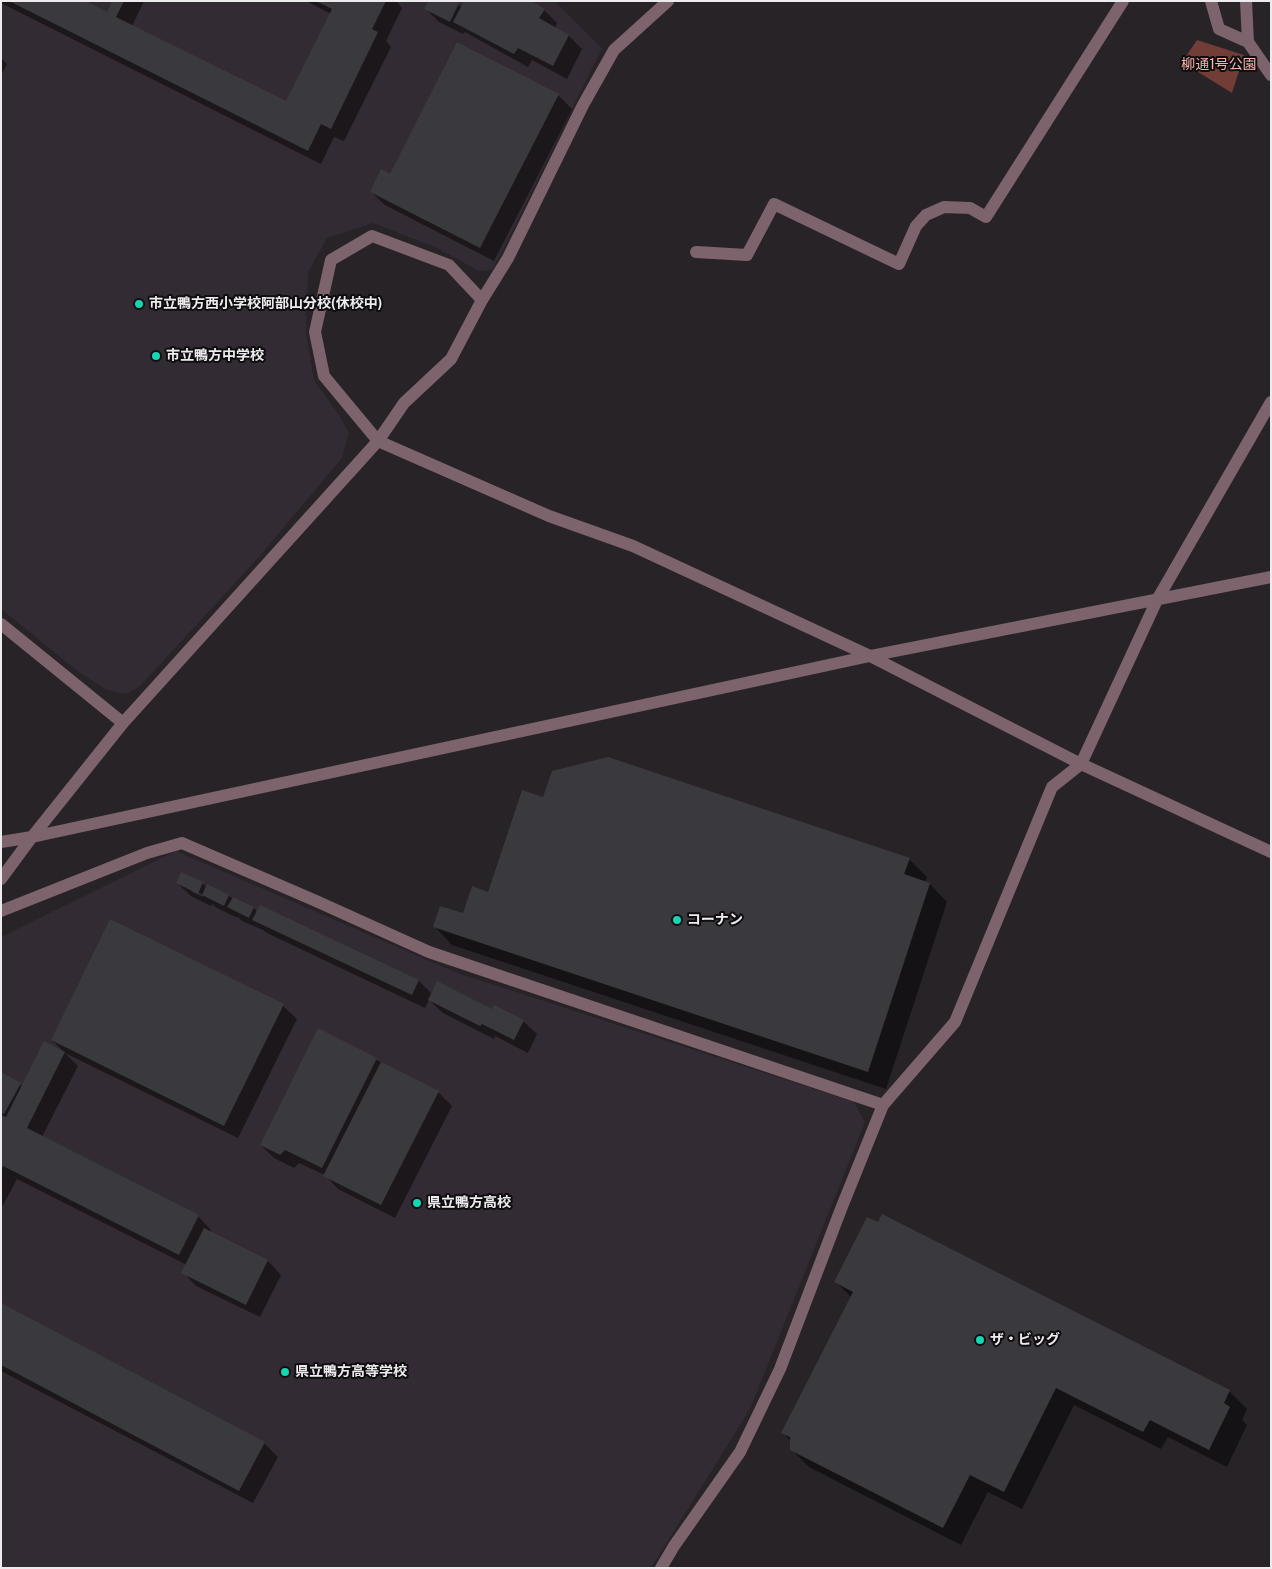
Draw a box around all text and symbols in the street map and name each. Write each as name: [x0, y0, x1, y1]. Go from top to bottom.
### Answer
park label: 柳通1号公園: [1181, 57, 1257, 73]
place label: 市立鴨方西小学校阿部山分校(休校中): [149, 296, 382, 312]
marker: 市立鴨方西小学校阿部山分校(休校中): [133, 298, 145, 310]
place label: 市立鴨方中学校: [166, 348, 264, 364]
marker: 市立鴨方中学校: [150, 350, 162, 362]
place label: コーナン: [687, 912, 743, 928]
marker: コーナン: [671, 914, 683, 926]
place label: 県立鴨方高校: [427, 1195, 511, 1211]
marker: 県立鴨方高校: [411, 1197, 423, 1209]
place label: ザ・ビッグ: [990, 1332, 1060, 1348]
marker: ザ・ビッグ: [974, 1334, 986, 1346]
place label: 県立鴨方高等学校: [295, 1364, 407, 1380]
marker: 県立鴨方高等学校: [279, 1366, 291, 1378]

